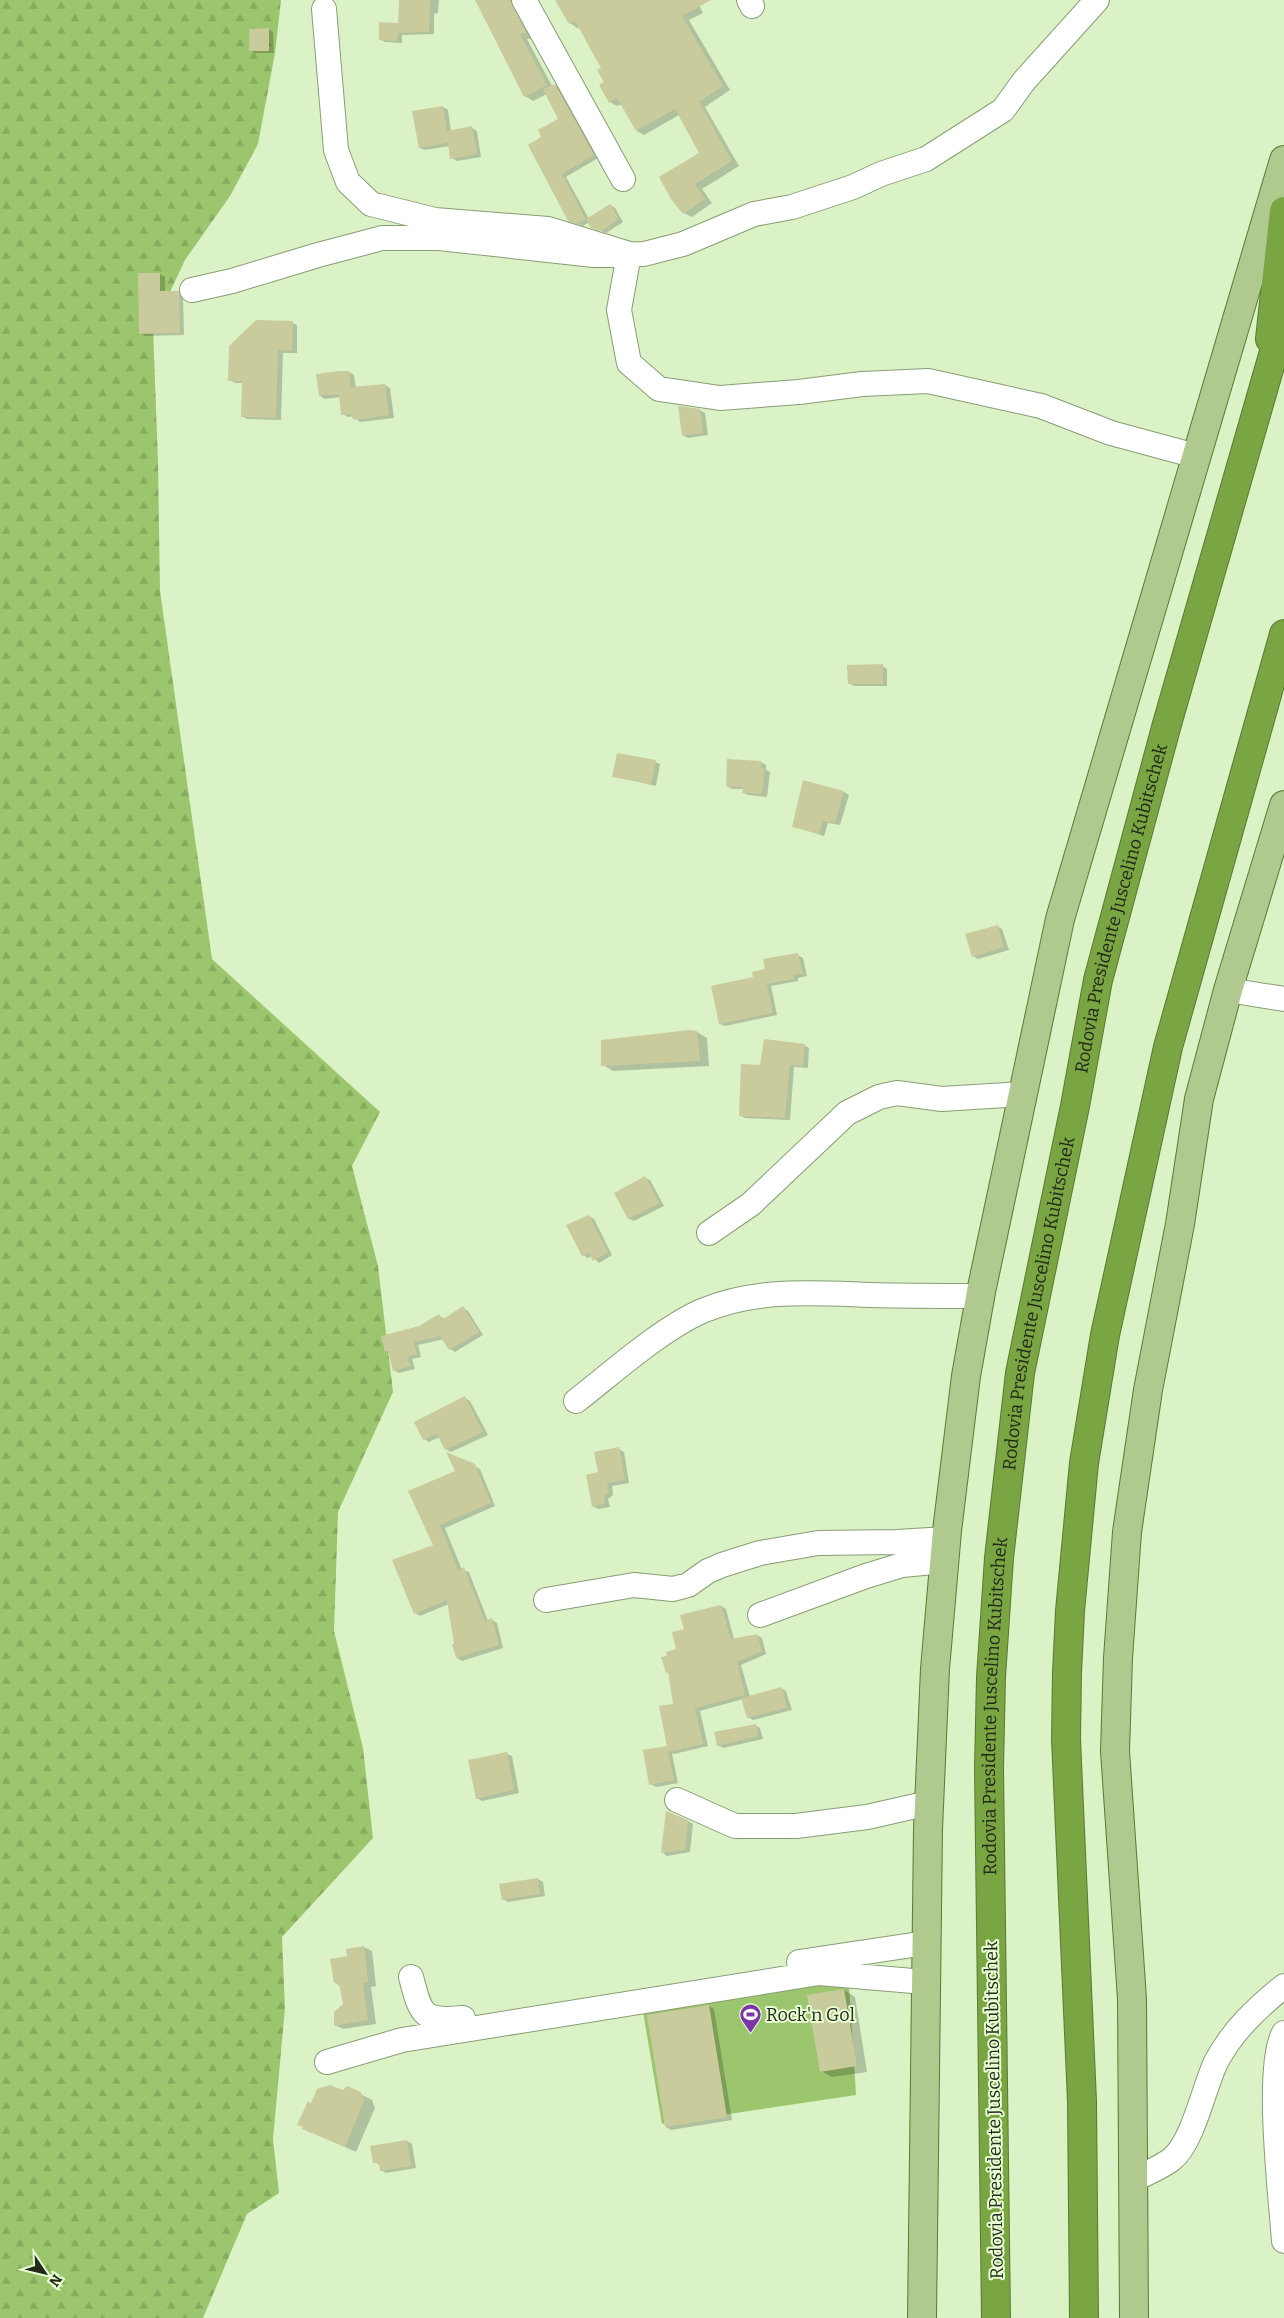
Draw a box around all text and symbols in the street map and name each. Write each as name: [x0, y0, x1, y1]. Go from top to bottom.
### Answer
street label: Rodovia Presidente Juscelino Kubitschek: [1070, 741, 1172, 1075]
street label: Rodovia Presidente Juscelino Kubitschek: [998, 1134, 1080, 1471]
street label: Rodovia Presidente Juscelino Kubitschek: [978, 1535, 1012, 1876]
street label: Rodovia Presidente Juscelino Kubitschek: [980, 1940, 1008, 2279]
sports icon: Rock'n Gol: [738, 2003, 762, 2034]
place label: Rock'n Gol: [766, 2004, 855, 2026]
north arrow: [20, 2248, 70, 2298]
text: N: [45, 2271, 65, 2290]

